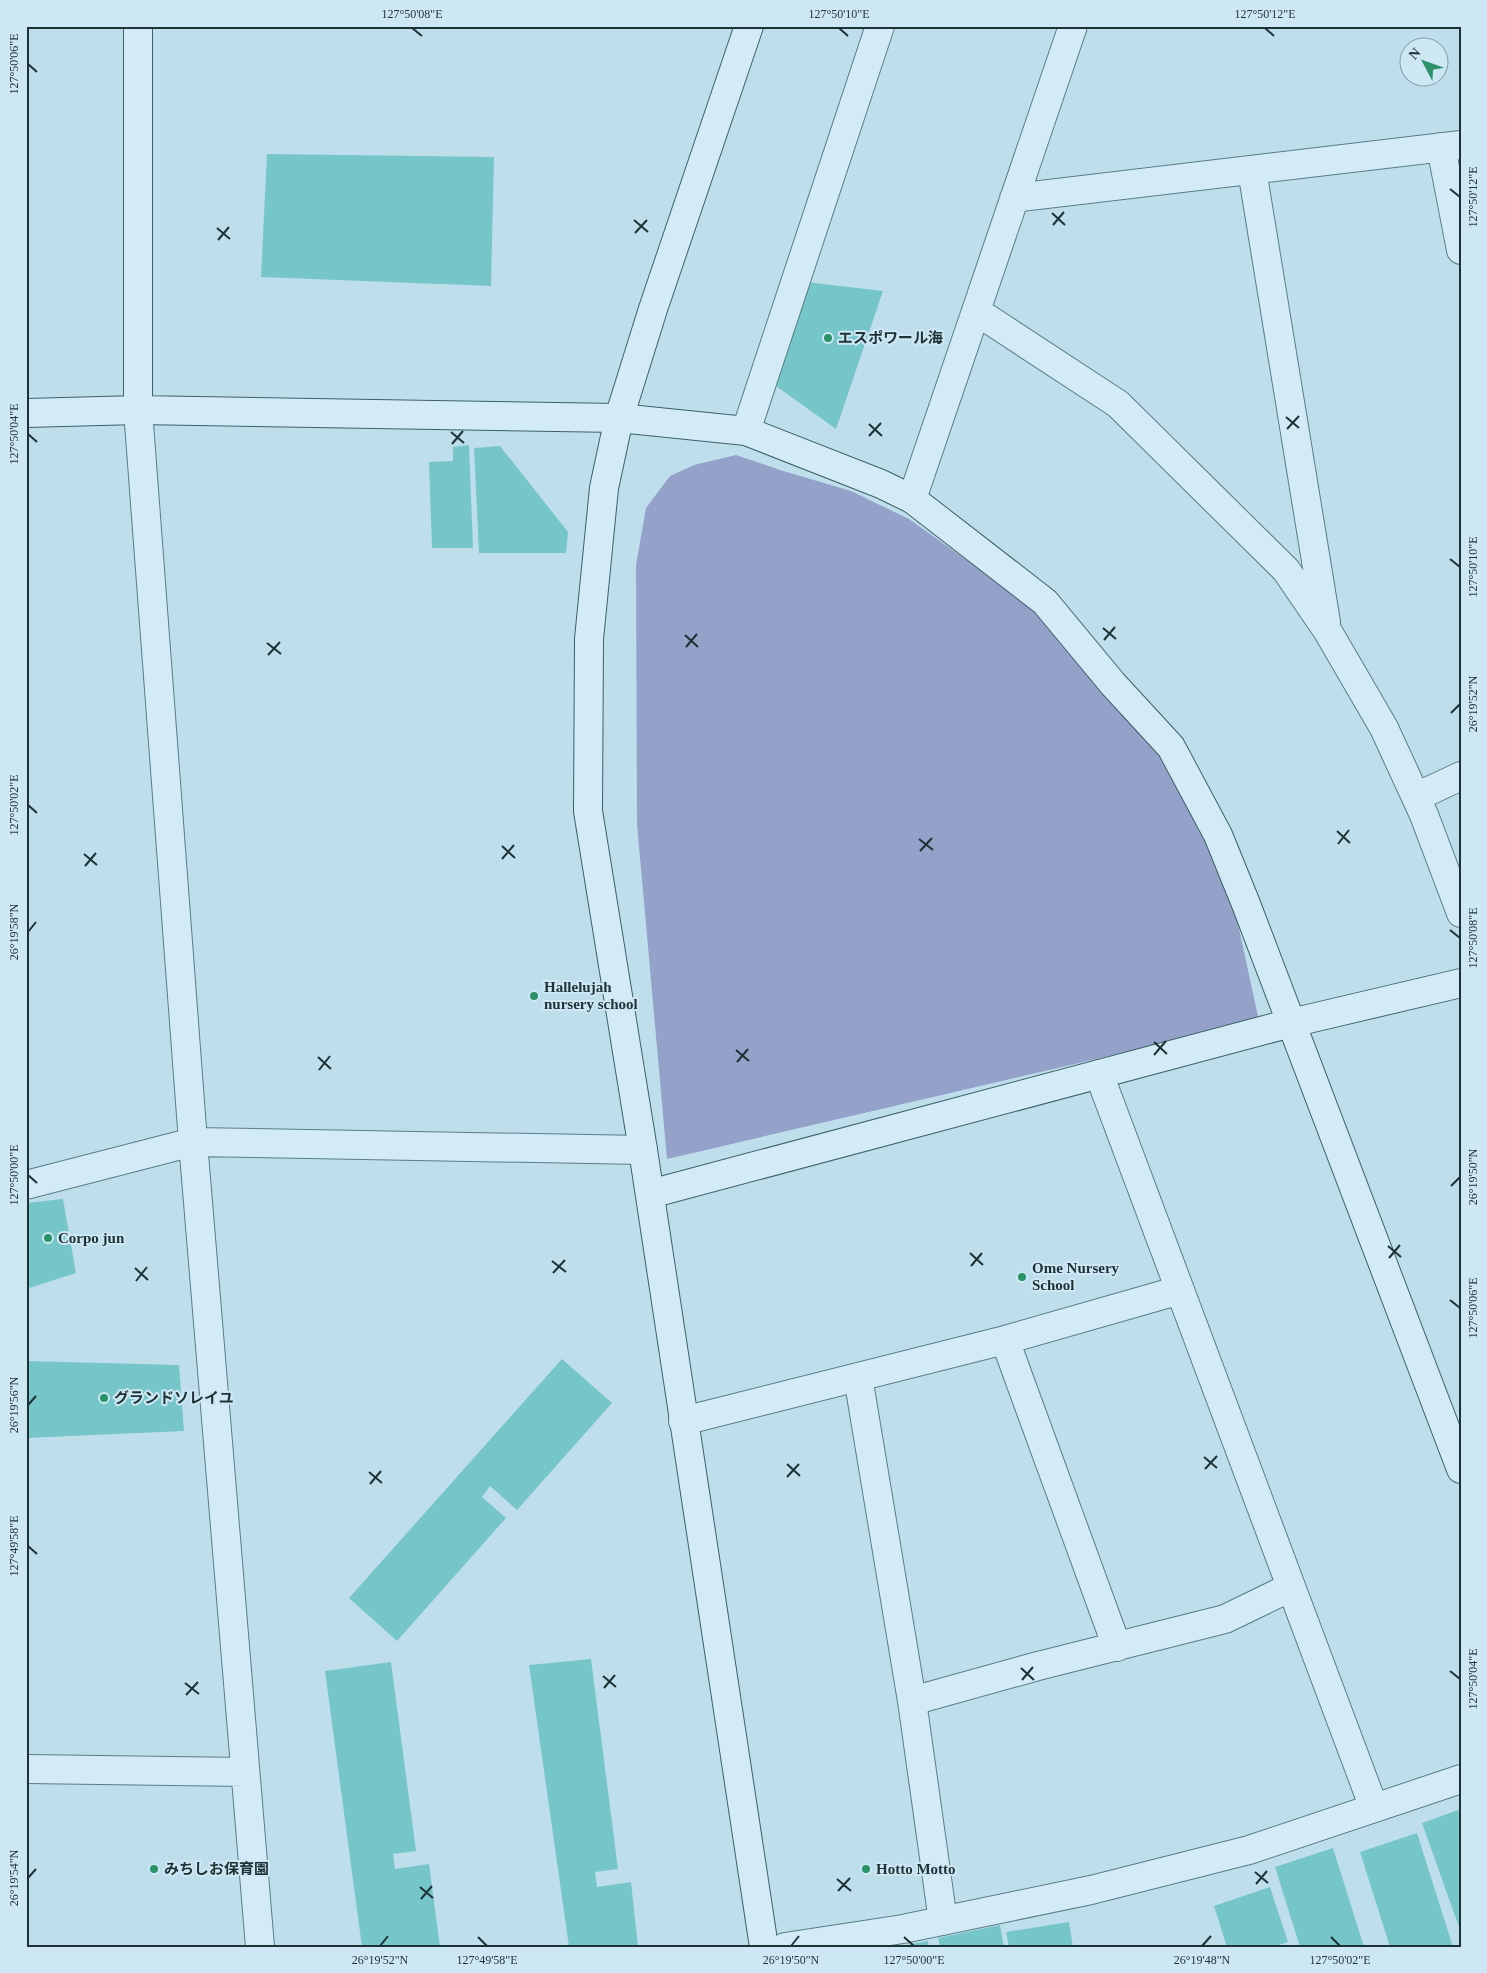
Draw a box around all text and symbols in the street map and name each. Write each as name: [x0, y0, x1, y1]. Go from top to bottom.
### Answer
text: 127°50'08"E: [381, 7, 443, 21]
text: 127°50'10"E: [808, 7, 870, 21]
text: 127°50'12"E: [1234, 7, 1296, 21]
text: 127°50'06"E: [7, 33, 21, 95]
north arrow: [1400, 38, 1450, 88]
text: N: [1406, 45, 1424, 63]
text: 127°50'12"E: [1466, 166, 1480, 228]
place label: エスポワール海: [838, 330, 943, 346]
marker: エスポワール海: [822, 332, 834, 344]
text: 127°50'04"E: [7, 403, 21, 465]
text: 127°50'10"E: [1466, 536, 1480, 598]
text: 26°19'52"N: [1466, 675, 1480, 732]
text: 127°50'02"E: [7, 774, 21, 836]
text: 26°19'58"N: [7, 903, 21, 960]
text: 127°50'08"E: [1466, 907, 1480, 969]
place label: Hallelujah nursery school: [544, 979, 638, 1012]
marker: Hallelujah nursery school: [528, 990, 540, 1002]
text: 127°50'00"E: [7, 1144, 21, 1206]
text: 26°19'50"N: [1466, 1148, 1480, 1205]
place label: Corpo jun: [58, 1230, 125, 1246]
marker: Corpo jun: [42, 1232, 54, 1244]
place label: Ome Nursery School: [1032, 1260, 1120, 1293]
marker: Ome Nursery School: [1016, 1271, 1028, 1283]
text: 127°50'06"E: [1466, 1277, 1480, 1339]
text: 26°19'56"N: [7, 1376, 21, 1433]
place label: グランドソレイユ: [114, 1390, 234, 1406]
marker: グランドソレイユ: [98, 1392, 110, 1404]
text: 127°49'58"E: [7, 1515, 21, 1577]
text: 127°50'04"E: [1466, 1648, 1480, 1710]
text: 26°19'54"N: [7, 1849, 21, 1906]
place label: みちしお保育園: [164, 1861, 269, 1877]
place label: Hotto Motto: [876, 1861, 956, 1877]
marker: みちしお保育園: [148, 1863, 160, 1875]
marker: Hotto Motto: [860, 1863, 872, 1875]
text: 26°19'52"N: [352, 1953, 409, 1967]
text: 127°49'58"E: [456, 1953, 518, 1967]
text: 26°19'50"N: [763, 1953, 820, 1967]
text: 127°50'00"E: [883, 1953, 945, 1967]
text: 26°19'48"N: [1174, 1953, 1231, 1967]
text: 127°50'02"E: [1309, 1953, 1371, 1967]

